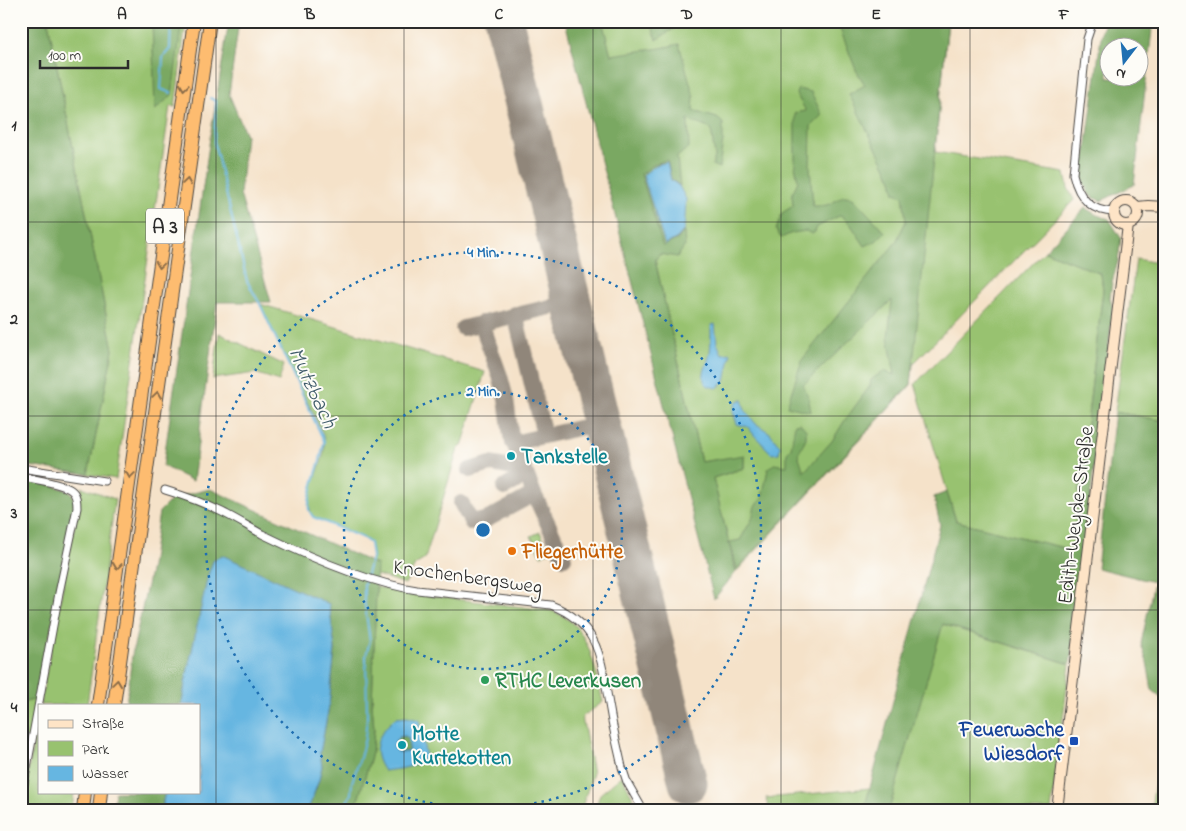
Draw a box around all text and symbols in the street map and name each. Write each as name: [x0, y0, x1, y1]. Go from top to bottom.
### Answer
text: A: [117, 3, 127, 27]
text: B: [304, 3, 316, 27]
text: C: [495, 3, 504, 27]
text: D: [680, 3, 693, 27]
text: E: [871, 3, 881, 27]
text: F: [1058, 3, 1070, 27]
scale bar: [40, 38, 128, 70]
north arrow: [1098, 38, 1148, 88]
text: 100 m: [48, 45, 81, 67]
text: N: [1113, 62, 1128, 84]
one-way arrow: [179, 83, 190, 91]
text: 1: [11, 114, 17, 138]
one-way arrow: [181, 178, 192, 186]
road number: A 3: [146, 208, 184, 244]
text: 4 Min.: [466, 242, 499, 264]
one-way arrow: [155, 261, 165, 269]
text: 2: [9, 308, 18, 332]
water label: Mutzbach: [279, 342, 344, 435]
text: 2 Min.: [465, 381, 500, 403]
one-way arrow: [151, 391, 162, 399]
street label: Edith-Weyde-Straße: [1051, 424, 1105, 606]
place label: Tankstelle: [521, 443, 608, 473]
marker: Tankstelle: [505, 450, 517, 462]
one-way arrow: [125, 471, 136, 479]
text: 3: [10, 502, 18, 526]
centre of rings: [474, 521, 492, 539]
place label: Fliegerhütte: [521, 538, 624, 570]
marker: Fliegerhütte: [506, 545, 518, 557]
street label: Knochenbergsweg: [391, 553, 544, 605]
one-way arrow: [113, 561, 123, 570]
place label: RTHC Leverkusen: [495, 667, 641, 697]
marker: RTHC Leverkusen: [479, 674, 491, 686]
one-way arrow: [111, 678, 121, 687]
text: 4: [10, 696, 18, 720]
legend: [38, 704, 200, 794]
text: Straße: [82, 713, 124, 735]
place label: Feuerwache Wiesdorf: [958, 716, 1065, 770]
place label: Motte Kurtekotten: [412, 720, 511, 774]
marker: Feuerwache Wiesdorf: [1068, 735, 1080, 747]
text: Park: [82, 739, 110, 761]
marker: Motte Kurtekotten: [396, 739, 408, 751]
text: Wasser: [82, 763, 129, 785]

